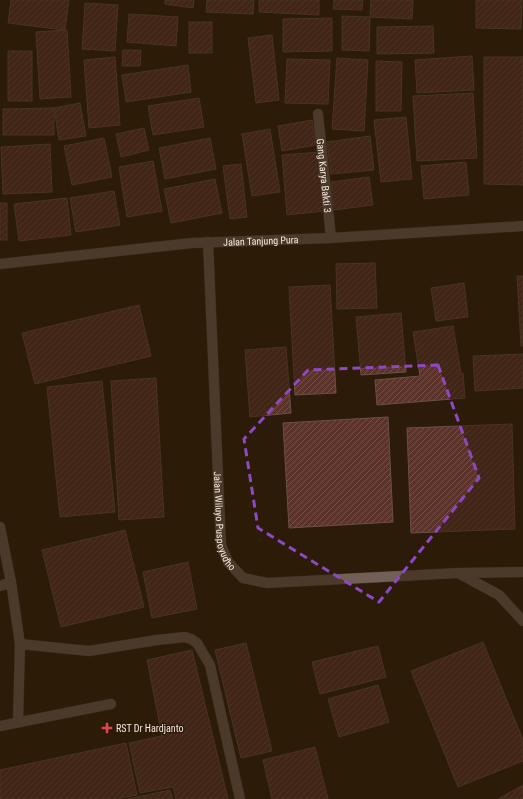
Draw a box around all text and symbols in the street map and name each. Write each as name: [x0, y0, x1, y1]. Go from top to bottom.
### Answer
street label: Gang Karya Bakti 3: [315, 138, 334, 213]
street label: Jalan Tanjung Pura: [223, 234, 299, 247]
street label: Jalan Wiluyo Puspoyudho: [212, 471, 238, 572]
marker: RST Dr Hardjanto: [101, 722, 113, 734]
place label: RST Dr Hardjanto: [116, 723, 184, 734]

